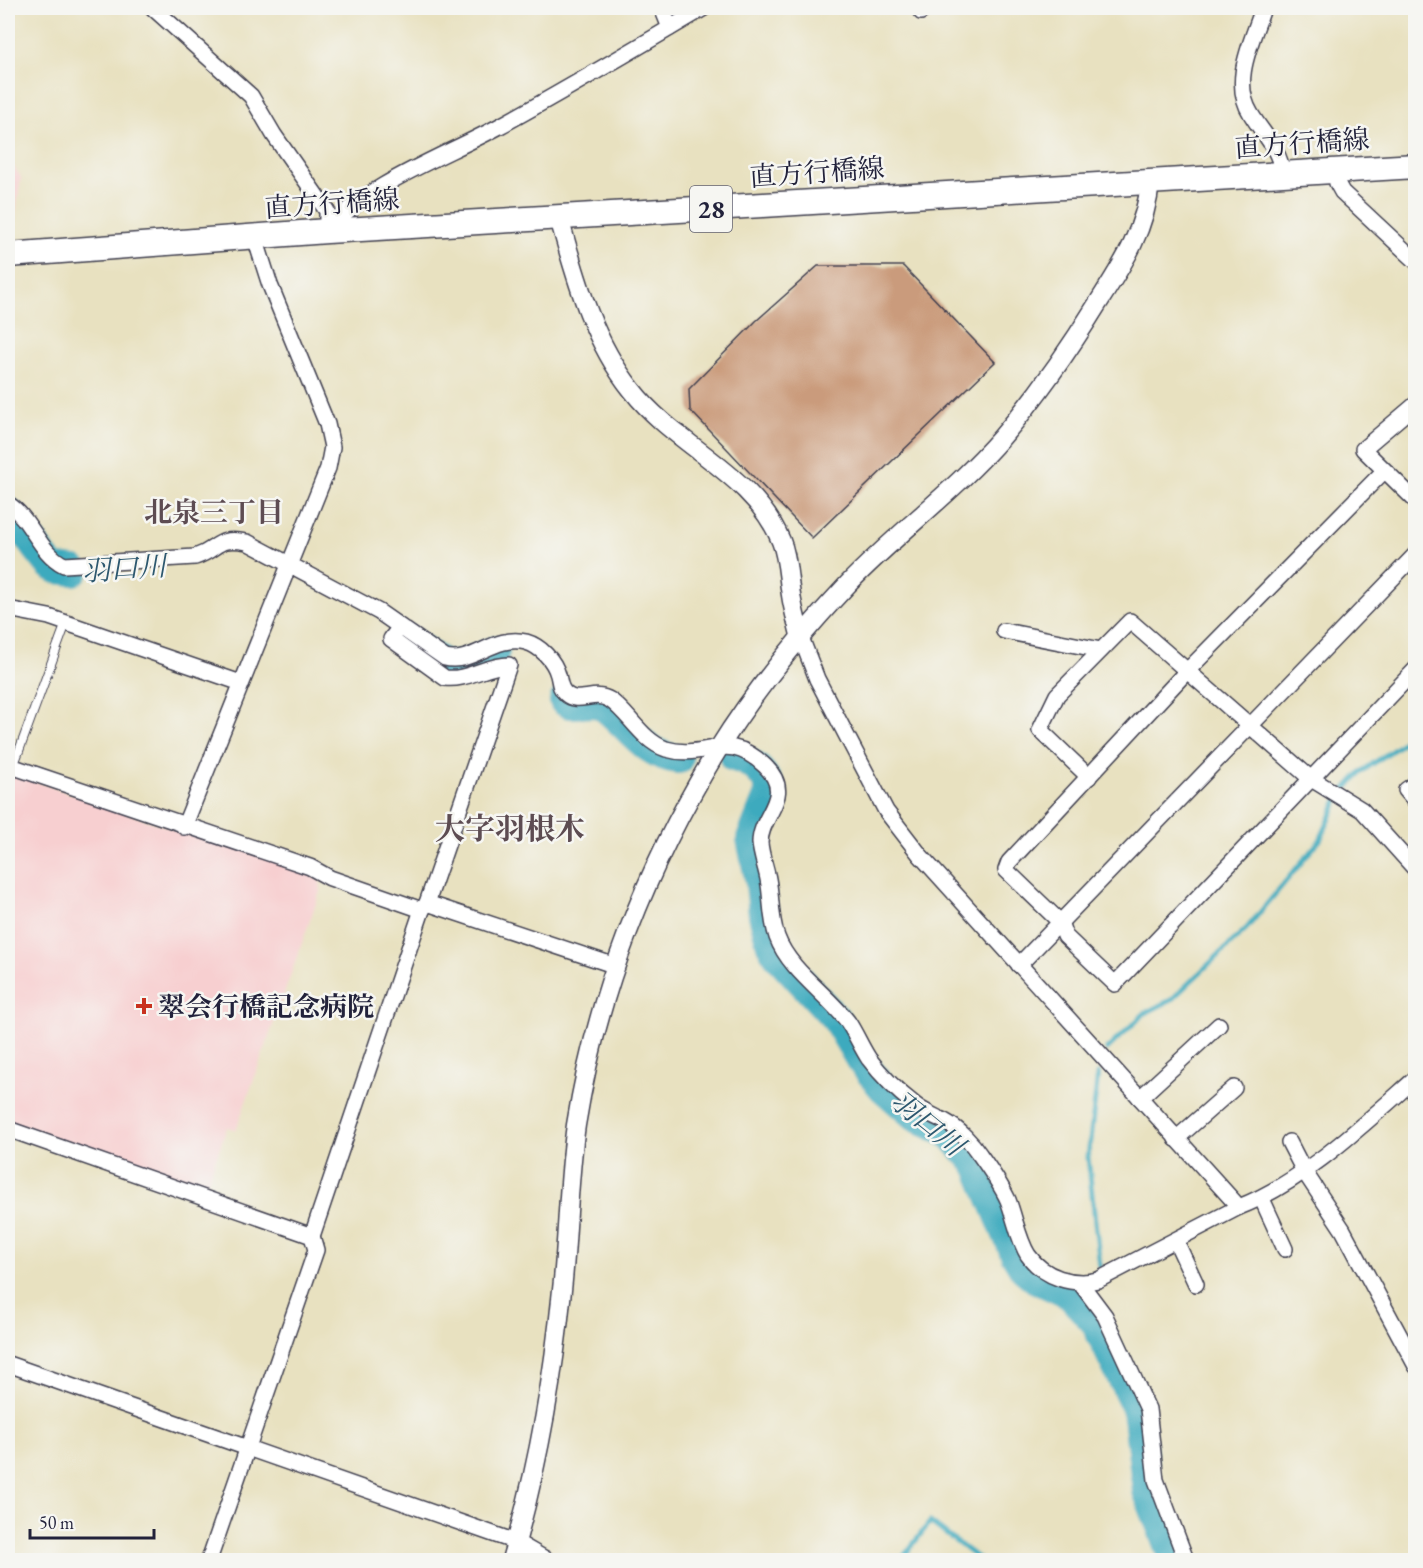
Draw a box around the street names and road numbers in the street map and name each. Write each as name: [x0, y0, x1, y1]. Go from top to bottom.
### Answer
street label: 直方行橋線: [1233, 121, 1371, 165]
street label: 直方行橋線: [748, 150, 886, 194]
street label: 直方行橋線: [263, 181, 401, 225]
road number: 28: [690, 186, 732, 232]

